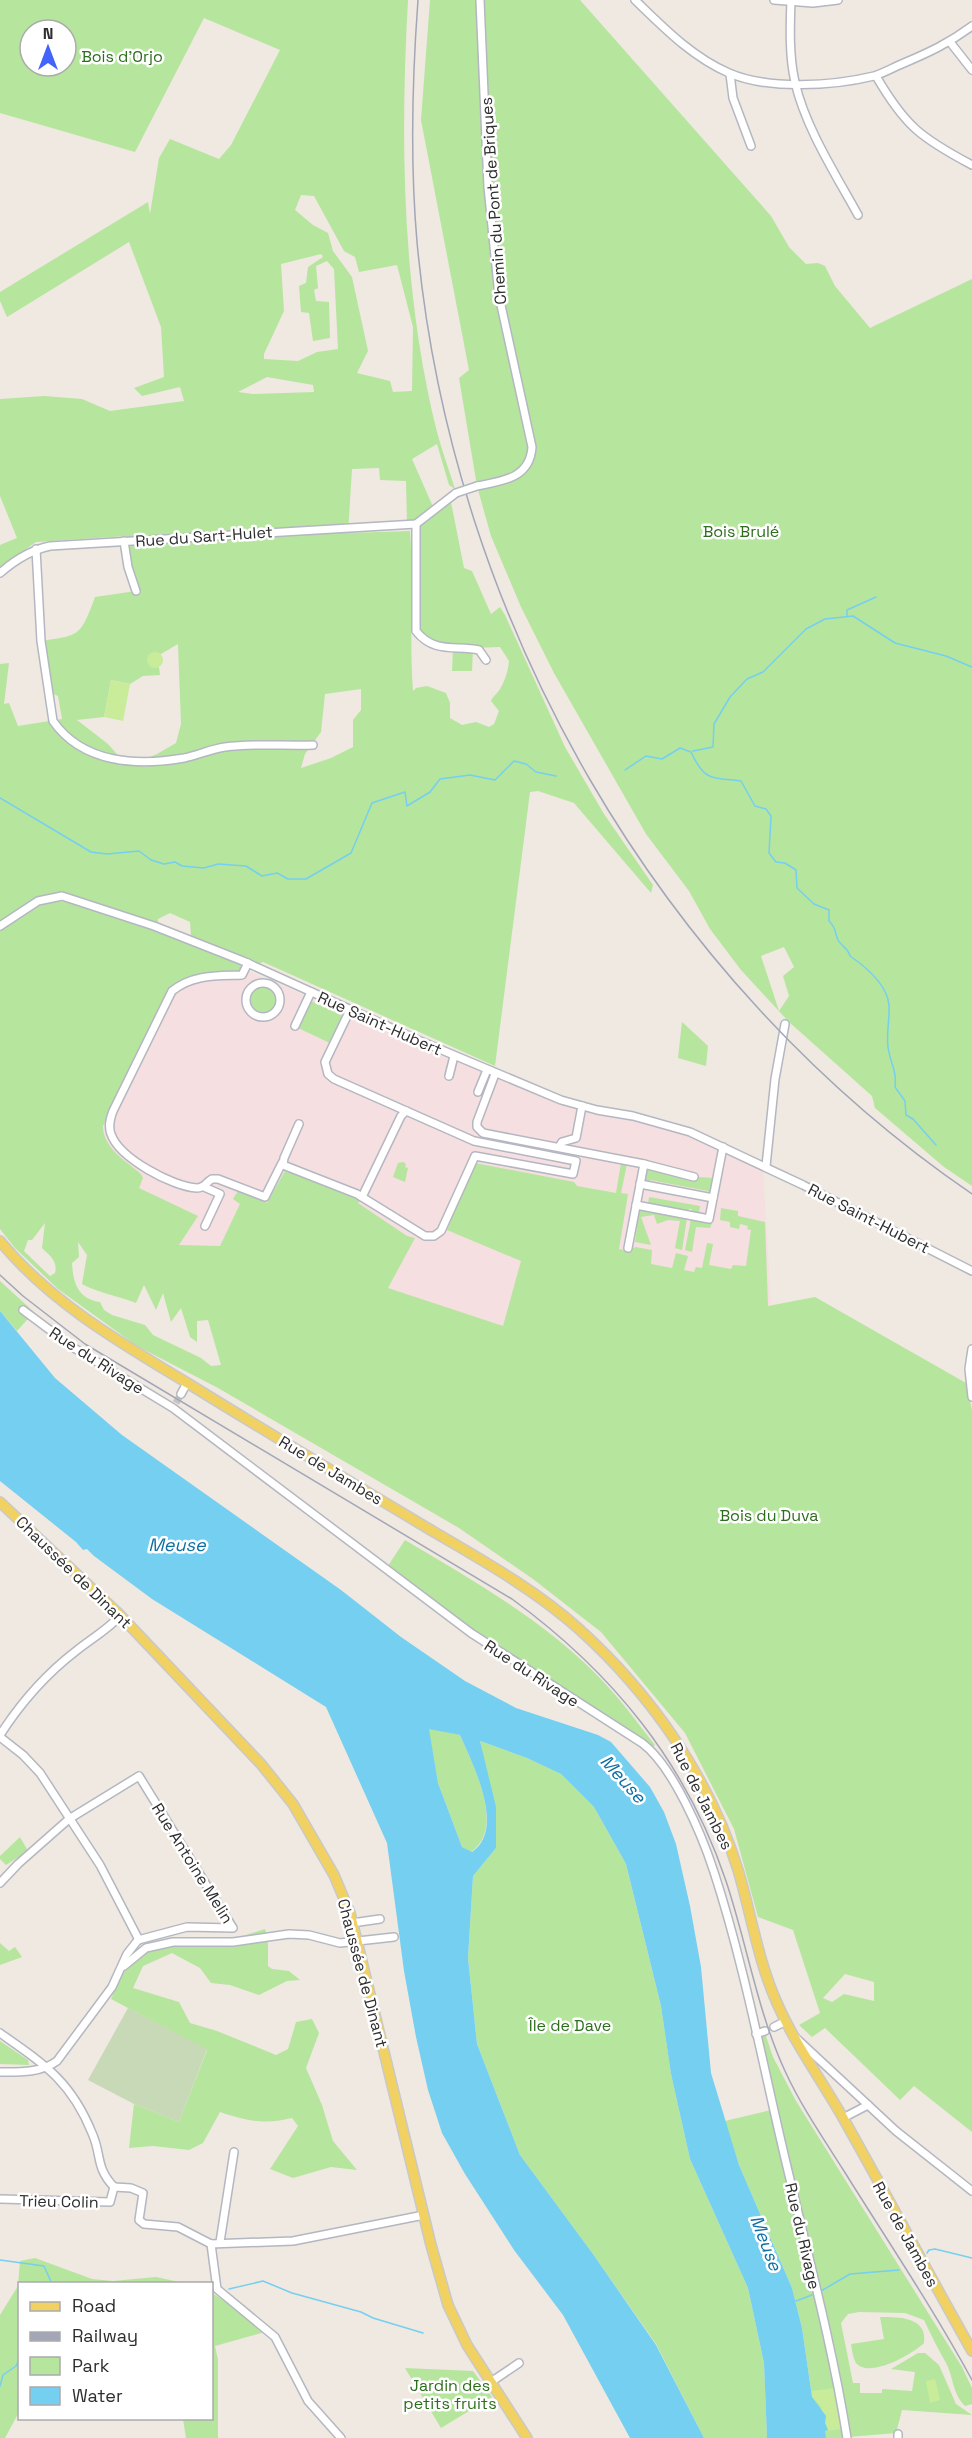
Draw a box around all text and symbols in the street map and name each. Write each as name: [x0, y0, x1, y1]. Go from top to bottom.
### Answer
north arrow: [18, 18, 78, 78]
text: N: [43, 23, 53, 44]
park label: Bois d'Orjo: [81, 46, 163, 67]
street label: Chemin du Pont de Briques: [476, 96, 511, 305]
street label: Rue du Sart-Hulet: [135, 521, 274, 552]
park label: Bois Brulé: [703, 521, 779, 542]
street label: Rue Saint-Hubert: [314, 987, 445, 1060]
street label: Rue Saint-Hubert: [804, 1179, 933, 1258]
street label: Rue du Rivage: [45, 1322, 148, 1399]
street label: Rue de Jambes: [275, 1431, 387, 1510]
park label: Bois du Duva: [719, 1505, 819, 1526]
street label: Chaussée de Dinant: [11, 1512, 136, 1633]
water label: Meuse: [148, 1533, 207, 1556]
street label: Rue du Rivage: [480, 1635, 583, 1712]
street label: Rue de Jambes: [665, 1739, 738, 1853]
water label: Meuse: [596, 1750, 652, 1809]
street label: Rue Antoine Melin: [147, 1799, 238, 1927]
street label: Chaussée de Dinant: [333, 1896, 392, 2050]
park label: Île de Dave: [528, 2015, 611, 2036]
street label: Rue de Jambes: [868, 2178, 943, 2291]
street label: Rue du Rivage: [780, 2181, 825, 2291]
street label: Trieu Colin: [19, 2190, 99, 2213]
water label: Meuse: [745, 2212, 788, 2275]
legend: [18, 2282, 213, 2420]
text: Road: [72, 2294, 116, 2317]
text: Railway: [72, 2324, 138, 2347]
text: Park: [72, 2354, 110, 2377]
park label: Jardin des petits fruits: [403, 2375, 497, 2414]
text: Water: [72, 2384, 123, 2407]

